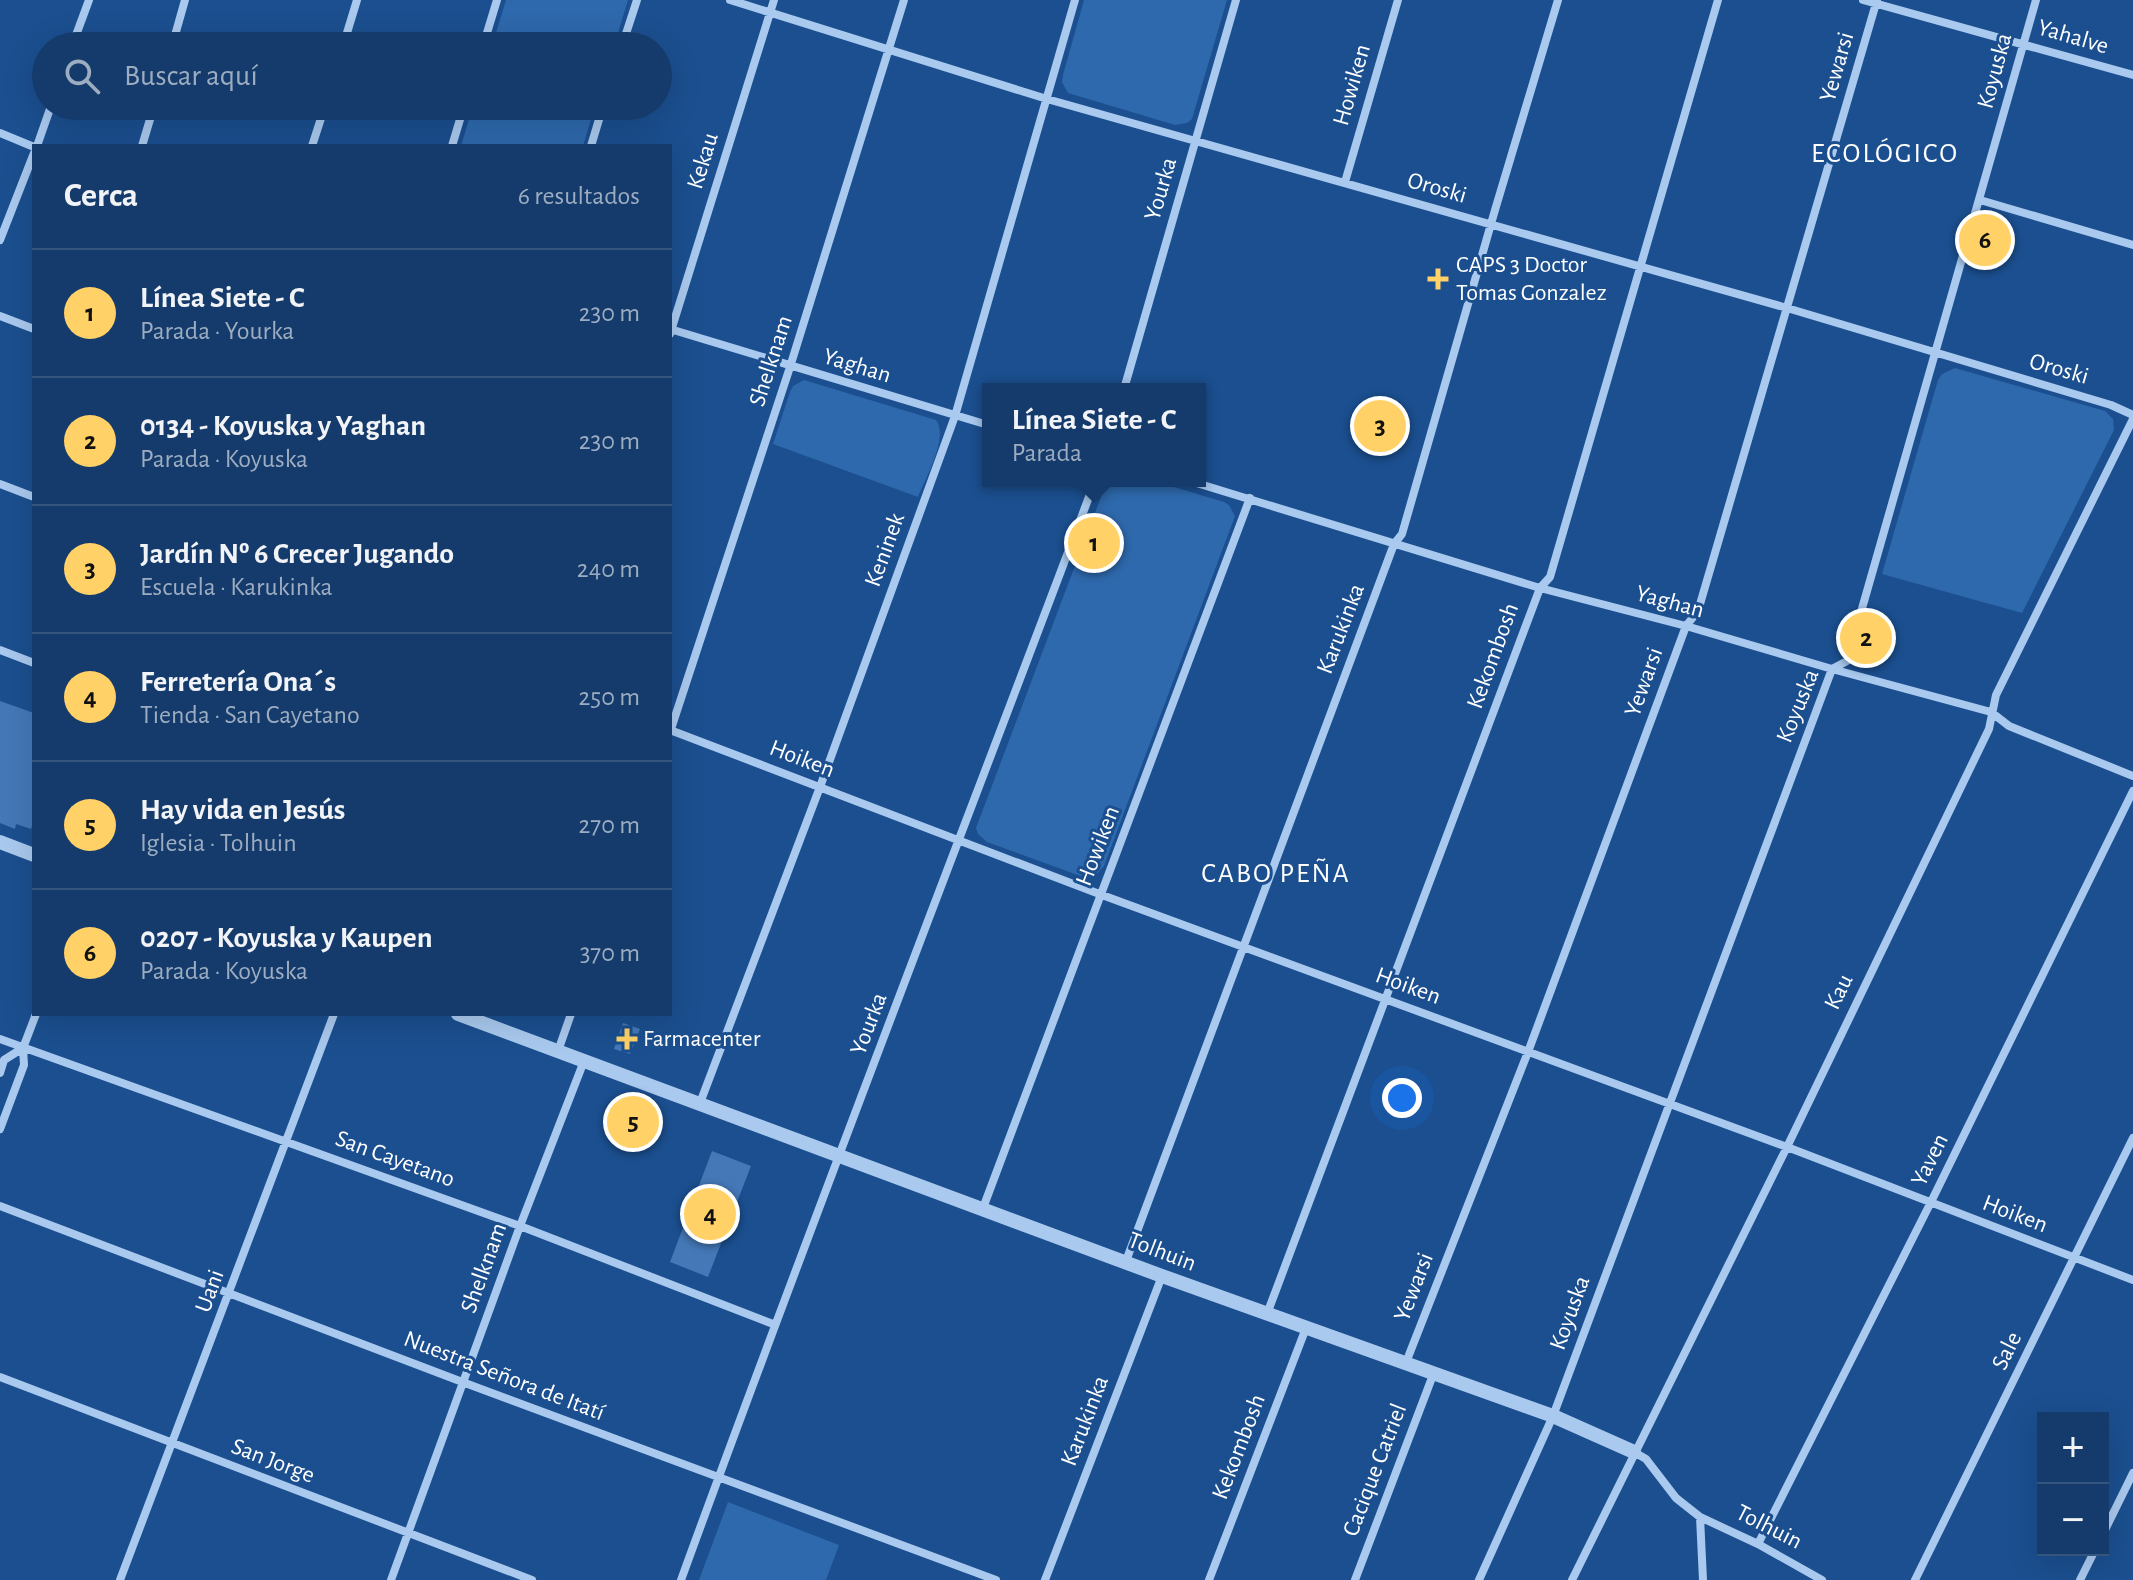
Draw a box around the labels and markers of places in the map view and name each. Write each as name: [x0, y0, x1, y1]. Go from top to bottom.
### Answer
pin: 6: [1959, 210, 2011, 270]
place label: CAPS 3 Doctor Tomas Gonzalez: [1456, 253, 1607, 305]
marker: CAPS 3 Doctor Tomas Gonzalez: [1427, 268, 1449, 290]
pin: 3: [1354, 396, 1406, 456]
pin: 1: [1068, 513, 1120, 573]
pin: 2: [1840, 608, 1892, 668]
place label: Farmacenter: [643, 1027, 761, 1051]
marker: Farmacenter: [618, 1030, 636, 1048]
pin: 5: [607, 1092, 659, 1152]
pin: 4: [684, 1184, 736, 1244]

